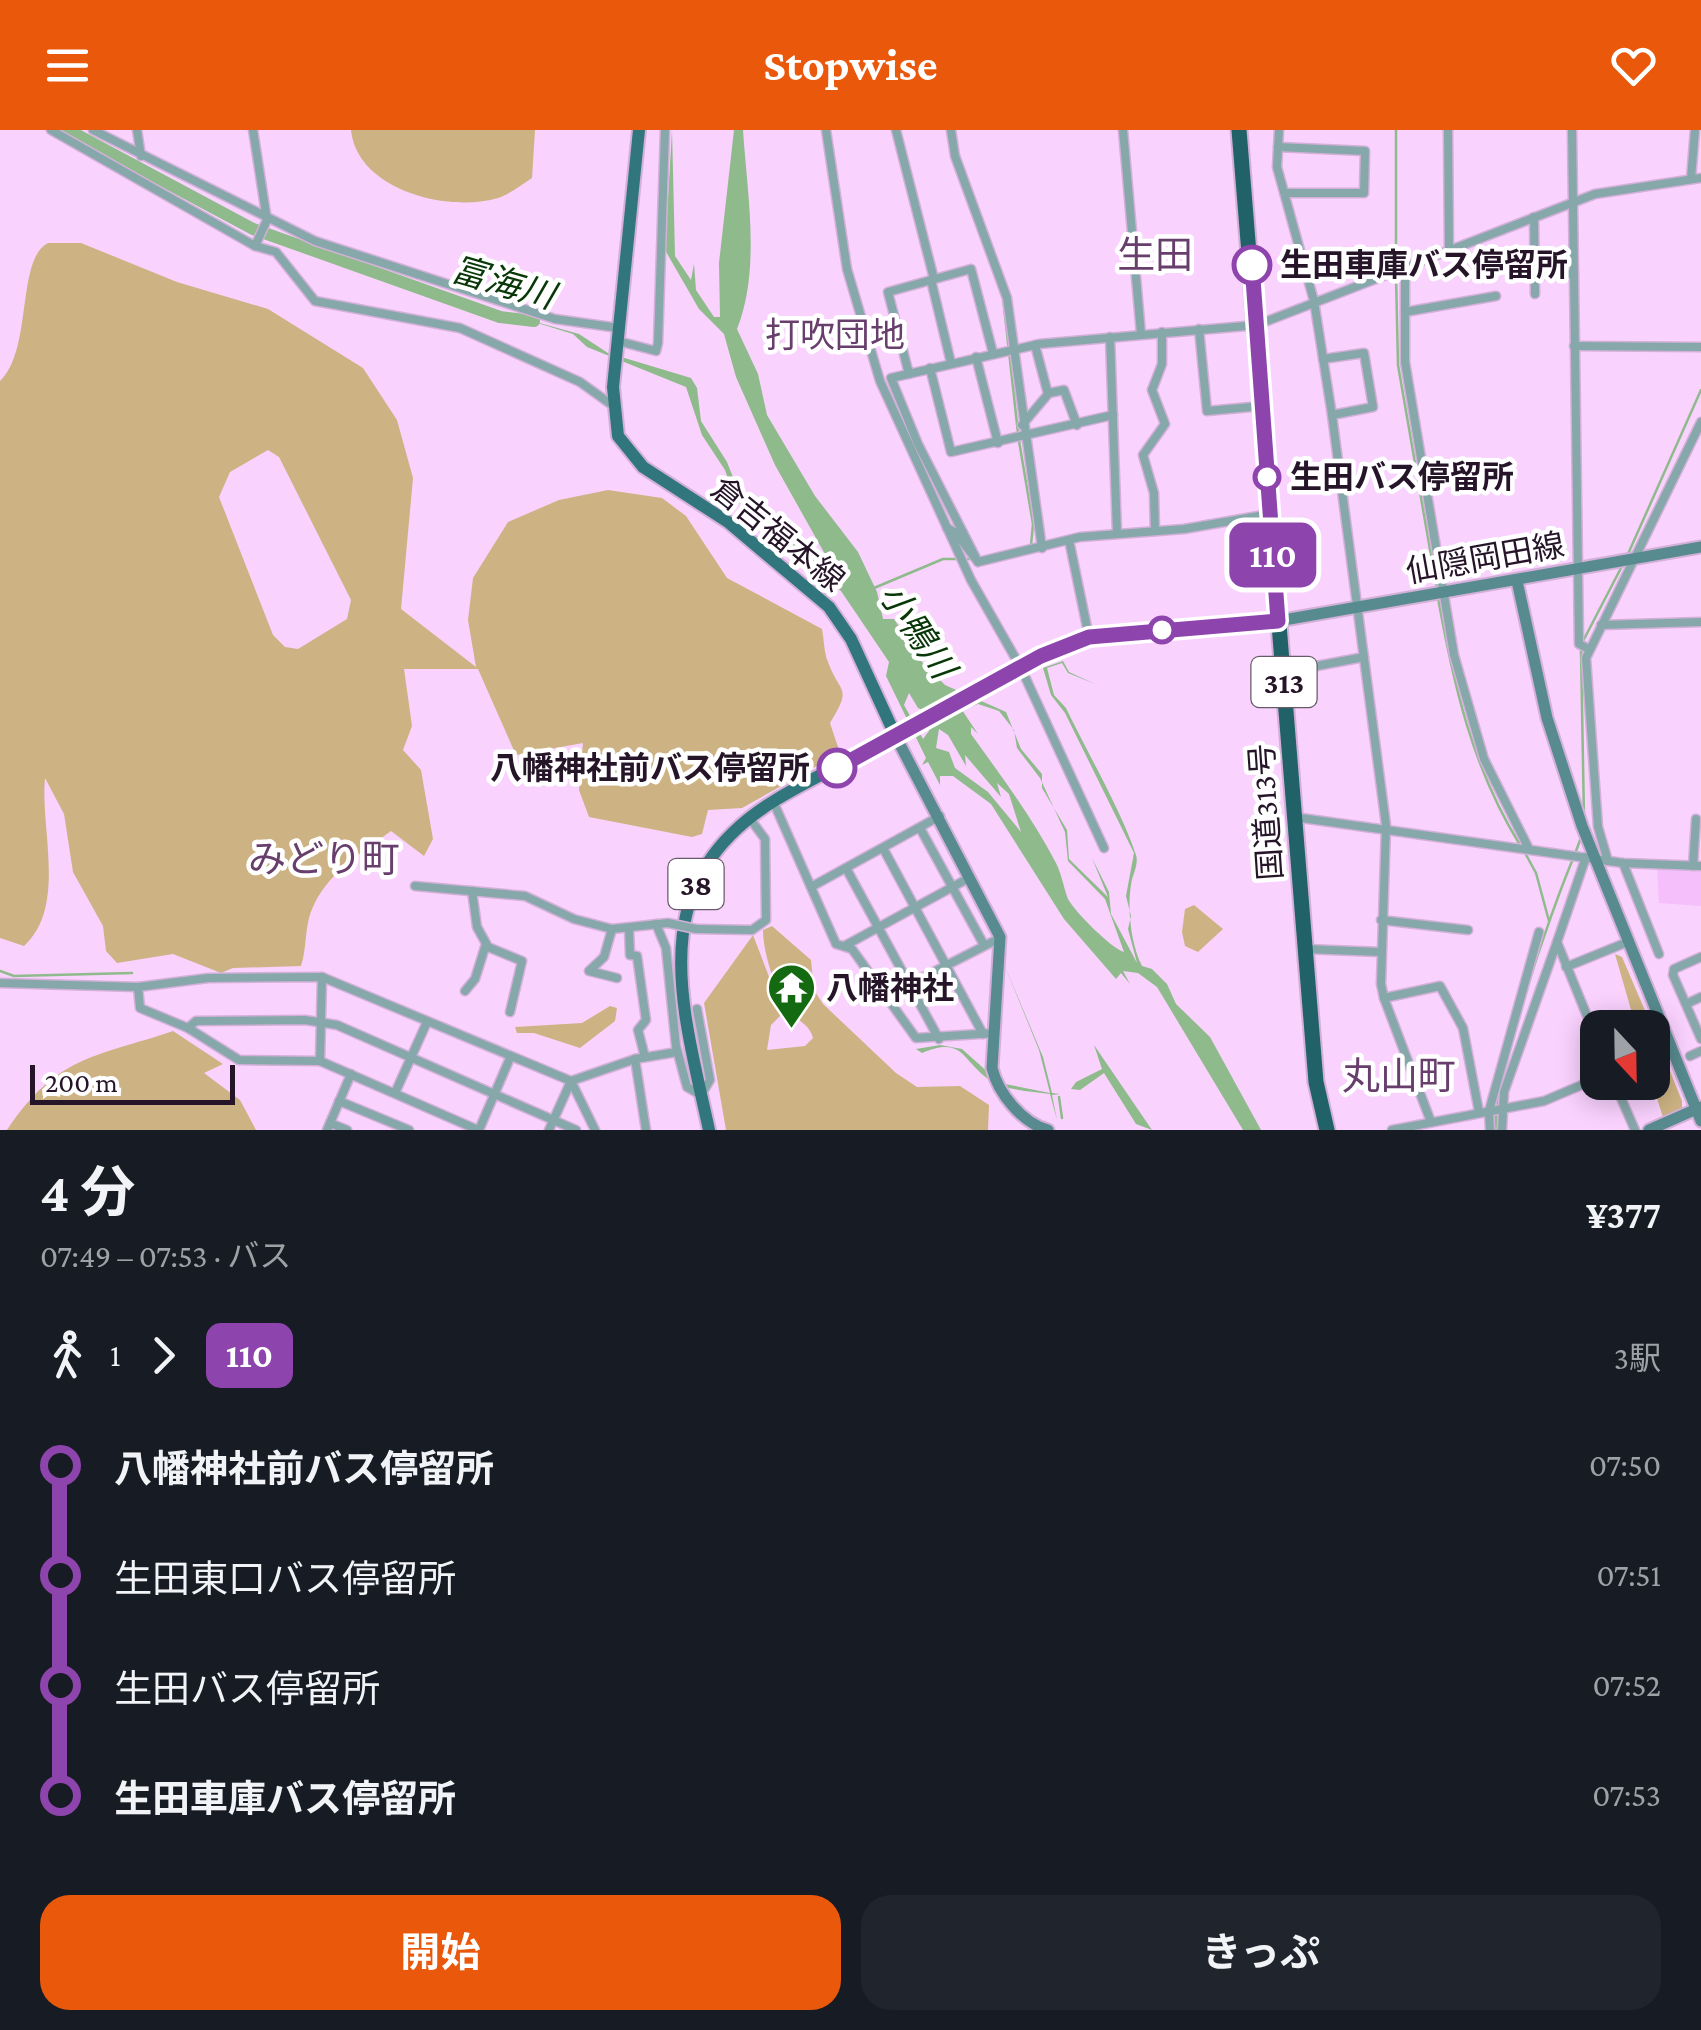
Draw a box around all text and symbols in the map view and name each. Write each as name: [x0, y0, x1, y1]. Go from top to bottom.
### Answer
icon: menu: [40, 38, 95, 93]
icon: heart: [1606, 38, 1661, 93]
text: Stopwise: [763, 40, 938, 90]
district label: 生田: [1117, 234, 1193, 276]
marker: 生田車庫バス停留所: [1233, 246, 1271, 284]
place label: 生田車庫バス停留所: [1280, 247, 1568, 283]
water label: 富海川: [447, 250, 563, 317]
district label: 打吹団地: [765, 316, 905, 355]
place label: 生田バス停留所: [1290, 459, 1514, 495]
marker: 生田バス停留所: [1254, 464, 1280, 490]
street label: 倉吉福本線: [704, 470, 852, 598]
line badge: 110: [1216, 522, 1330, 588]
street label: 仙隠岡田線: [1403, 526, 1567, 590]
text: 110: [1249, 536, 1297, 575]
water label: 小鴨川: [871, 577, 965, 689]
unlabelled marker: [1149, 617, 1175, 643]
road number: 313: [1252, 657, 1316, 707]
street label: 国道313号: [1243, 742, 1289, 882]
marker: 八幡神社前バス停留所: [818, 749, 856, 787]
place label: 八幡神社前バス停留所: [490, 750, 810, 786]
district label: みどり町: [248, 838, 400, 880]
road number: 38: [668, 859, 724, 909]
temple icon: 八幡神社: [765, 962, 817, 1030]
place label: 八幡神社: [826, 970, 954, 1006]
north arrow: [1580, 1010, 1670, 1100]
map controls: [1580, 1010, 1670, 1100]
district label: 丸山町: [1342, 1055, 1456, 1097]
scale bar: [30, 1060, 235, 1104]
text: 200 m: [45, 1067, 118, 1098]
text: 4 分: [40, 1162, 135, 1223]
text: ¥377: [1586, 1194, 1661, 1236]
text: 07:49 – 07:53 · バス: [40, 1238, 291, 1274]
icon: walk: [40, 1328, 95, 1383]
icon: forward: [136, 1328, 191, 1383]
text: 110: [226, 1336, 273, 1375]
text: 1: [110, 1337, 121, 1373]
text: 3駅: [1614, 1340, 1661, 1376]
text: 07:50: [1589, 1447, 1661, 1483]
text: 八幡神社前バス停留所: [114, 1448, 494, 1490]
text: 07:51: [1597, 1557, 1661, 1593]
text: 生田東口バス停留所: [114, 1558, 456, 1600]
text: 07:52: [1593, 1667, 1661, 1703]
text: 生田バス停留所: [114, 1668, 380, 1710]
text: 07:53: [1592, 1777, 1661, 1813]
text: 生田車庫バス停留所: [114, 1778, 456, 1820]
button: 開始: [40, 1895, 841, 2010]
button: きっぷ: [861, 1895, 1661, 2010]

